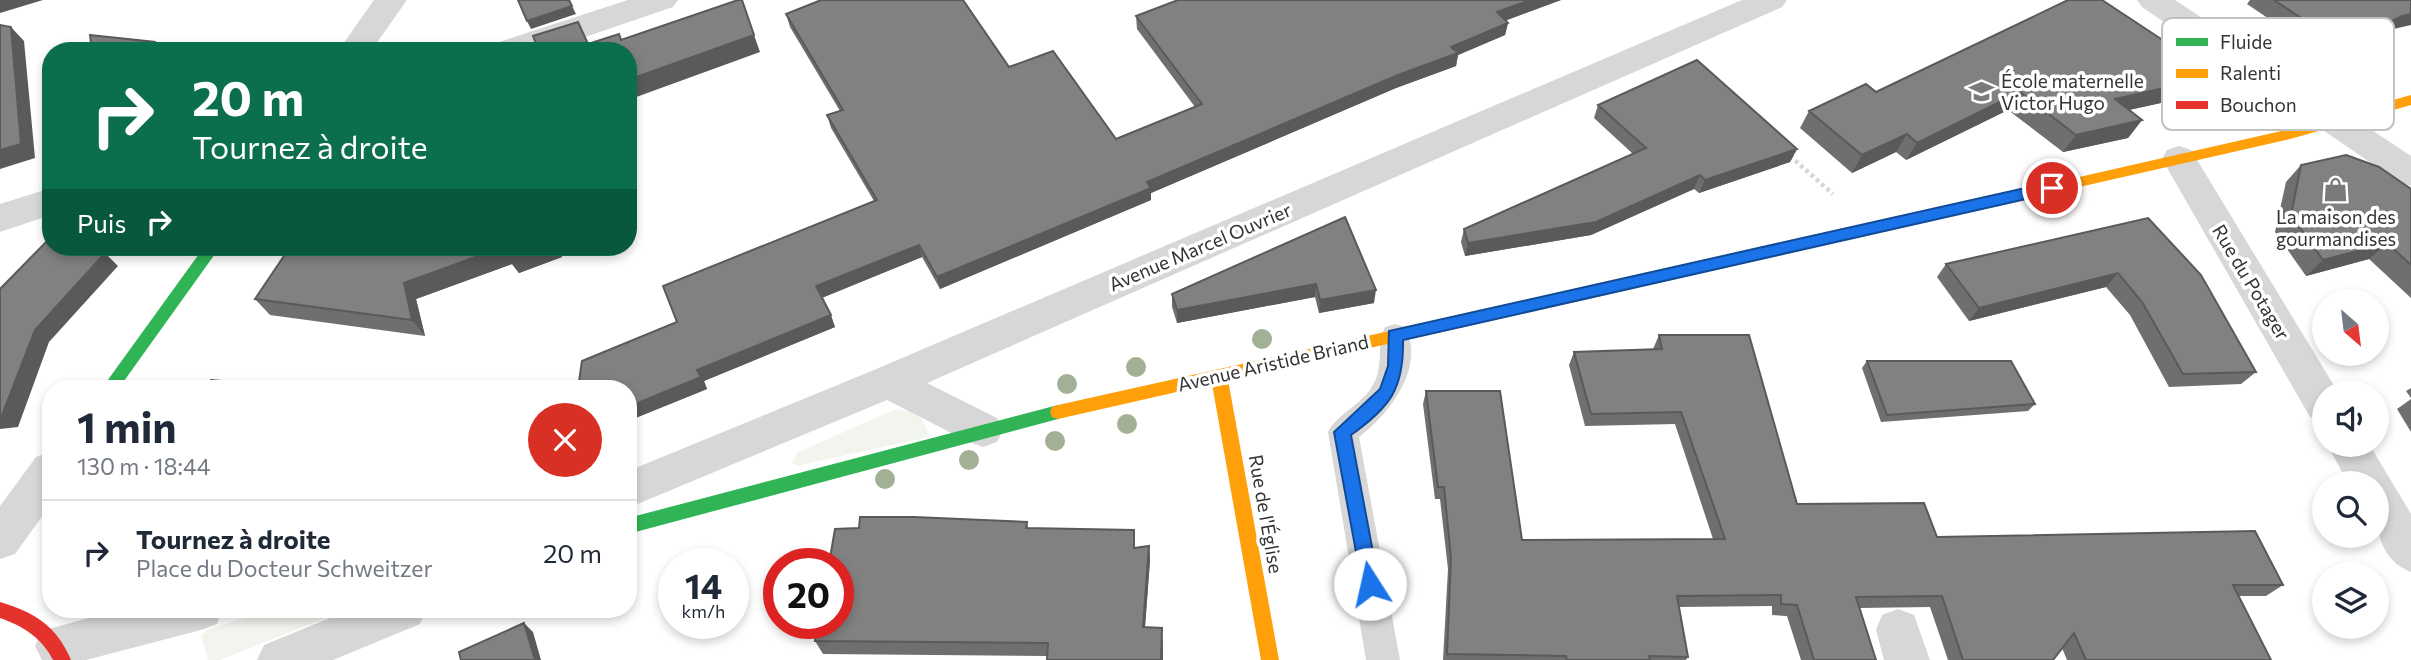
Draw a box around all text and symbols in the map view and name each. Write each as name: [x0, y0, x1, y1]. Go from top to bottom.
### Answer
legend: [2162, 18, 2394, 130]
text: Fluide: [2220, 30, 2272, 53]
text: Ralenti: [2220, 61, 2281, 84]
text: 20 m: [192, 66, 304, 126]
place label: École maternelle Victor Hugo: [2001, 69, 2144, 114]
icon: right: [77, 70, 168, 161]
school or university icon: École maternelle Victor Hugo: [1967, 78, 1995, 106]
text: Bouchon: [2220, 93, 2297, 116]
text: Tournez à droite: [192, 126, 428, 166]
pin: [2022, 158, 2082, 218]
icon: arrive: [2033, 169, 2071, 207]
shop icon: La maison des gourmandises: [2322, 175, 2350, 203]
street label: Avenue Marcel Ouvrier: [1105, 197, 1295, 295]
icon: right: [140, 203, 178, 241]
place label: La maison des gourmandises: [2276, 205, 2396, 250]
text: Puis: [77, 207, 126, 238]
street label: Rue du Potager: [2208, 220, 2295, 344]
north arrow: [2312, 289, 2389, 366]
map controls: [2312, 289, 2389, 639]
street label: Avenue Aristide Briand: [1175, 329, 1370, 396]
button: sound: [2312, 380, 2389, 457]
text: 1 min: [77, 400, 177, 452]
button: close: [528, 403, 602, 477]
text: 130 m · 18:44: [77, 452, 211, 480]
street label: Rue de l'Église: [1245, 453, 1288, 575]
button: search: [2312, 471, 2389, 548]
text: Tournez à droite: [136, 523, 331, 554]
icon: right: [77, 534, 115, 572]
text: 20 m: [543, 537, 602, 568]
position arrow: [1333, 547, 1407, 621]
speed limit sign: 20: [763, 548, 854, 639]
text: Place du Docteur Schweitzer: [136, 554, 433, 582]
button: layers: [2312, 562, 2389, 639]
text: 14: [685, 563, 722, 606]
text: km/h: [682, 600, 725, 622]

